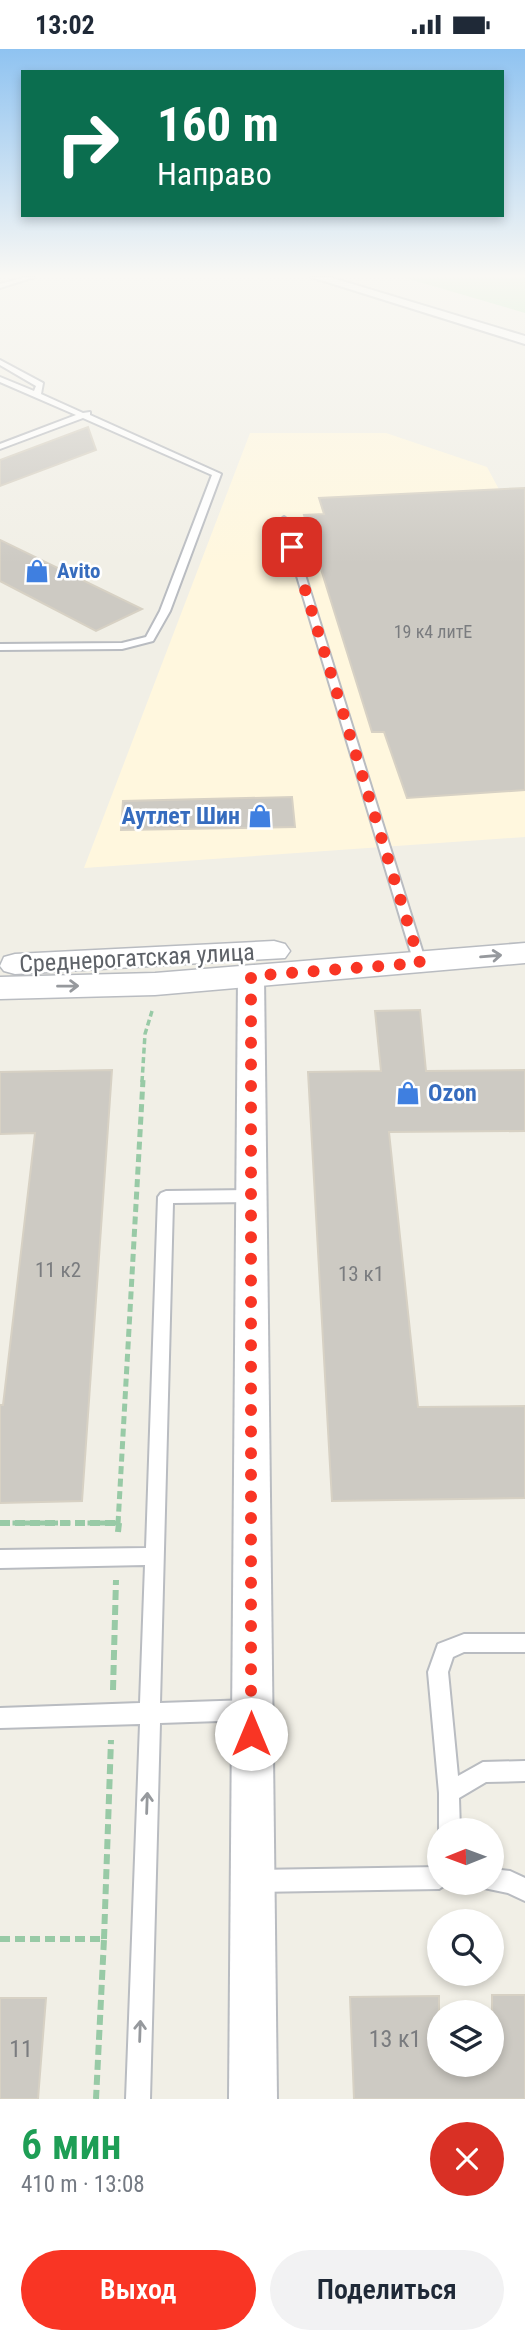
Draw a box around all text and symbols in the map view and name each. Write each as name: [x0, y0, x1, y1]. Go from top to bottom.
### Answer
text: 13:02: [35, 10, 95, 40]
text: 160 m: [157, 96, 279, 153]
icon: right: [42, 98, 133, 189]
text: Направо: [157, 155, 272, 193]
pin: [262, 517, 322, 577]
icon: arrive: [273, 528, 311, 566]
shop icon: Avito: [23, 557, 51, 585]
place label: Avito: [57, 559, 100, 583]
house number: 19 к4 литЕ: [394, 621, 472, 642]
place label: Аутлет Шин: [121, 802, 240, 830]
shop icon: Аутлет Шин: [246, 802, 274, 830]
street label: Среднерогатская улица: [19, 938, 255, 978]
one-way arrow: [479, 950, 501, 963]
one-way arrow: [56, 979, 79, 993]
shop icon: Ozon: [394, 1079, 422, 1107]
place label: Ozon: [428, 1079, 477, 1107]
house number: 11 к2: [35, 1258, 81, 1282]
house number: 13 к1: [338, 1262, 384, 1286]
position arrow: [214, 1697, 288, 1771]
one-way arrow: [140, 1792, 153, 1815]
north arrow: [427, 1818, 504, 1895]
map controls: [427, 1818, 504, 2077]
button: search: [427, 1909, 504, 1986]
button: layers: [427, 2000, 504, 2077]
one-way arrow: [133, 2020, 147, 2043]
house number: 13 к1: [369, 2025, 421, 2053]
house number: 11: [9, 2035, 33, 2063]
text: 6 мин: [21, 2120, 122, 2169]
button: close: [430, 2122, 504, 2196]
text: 410 m · 13:08: [21, 2171, 145, 2198]
button: Выход: [21, 2250, 256, 2330]
button: Поделиться: [270, 2250, 504, 2330]

